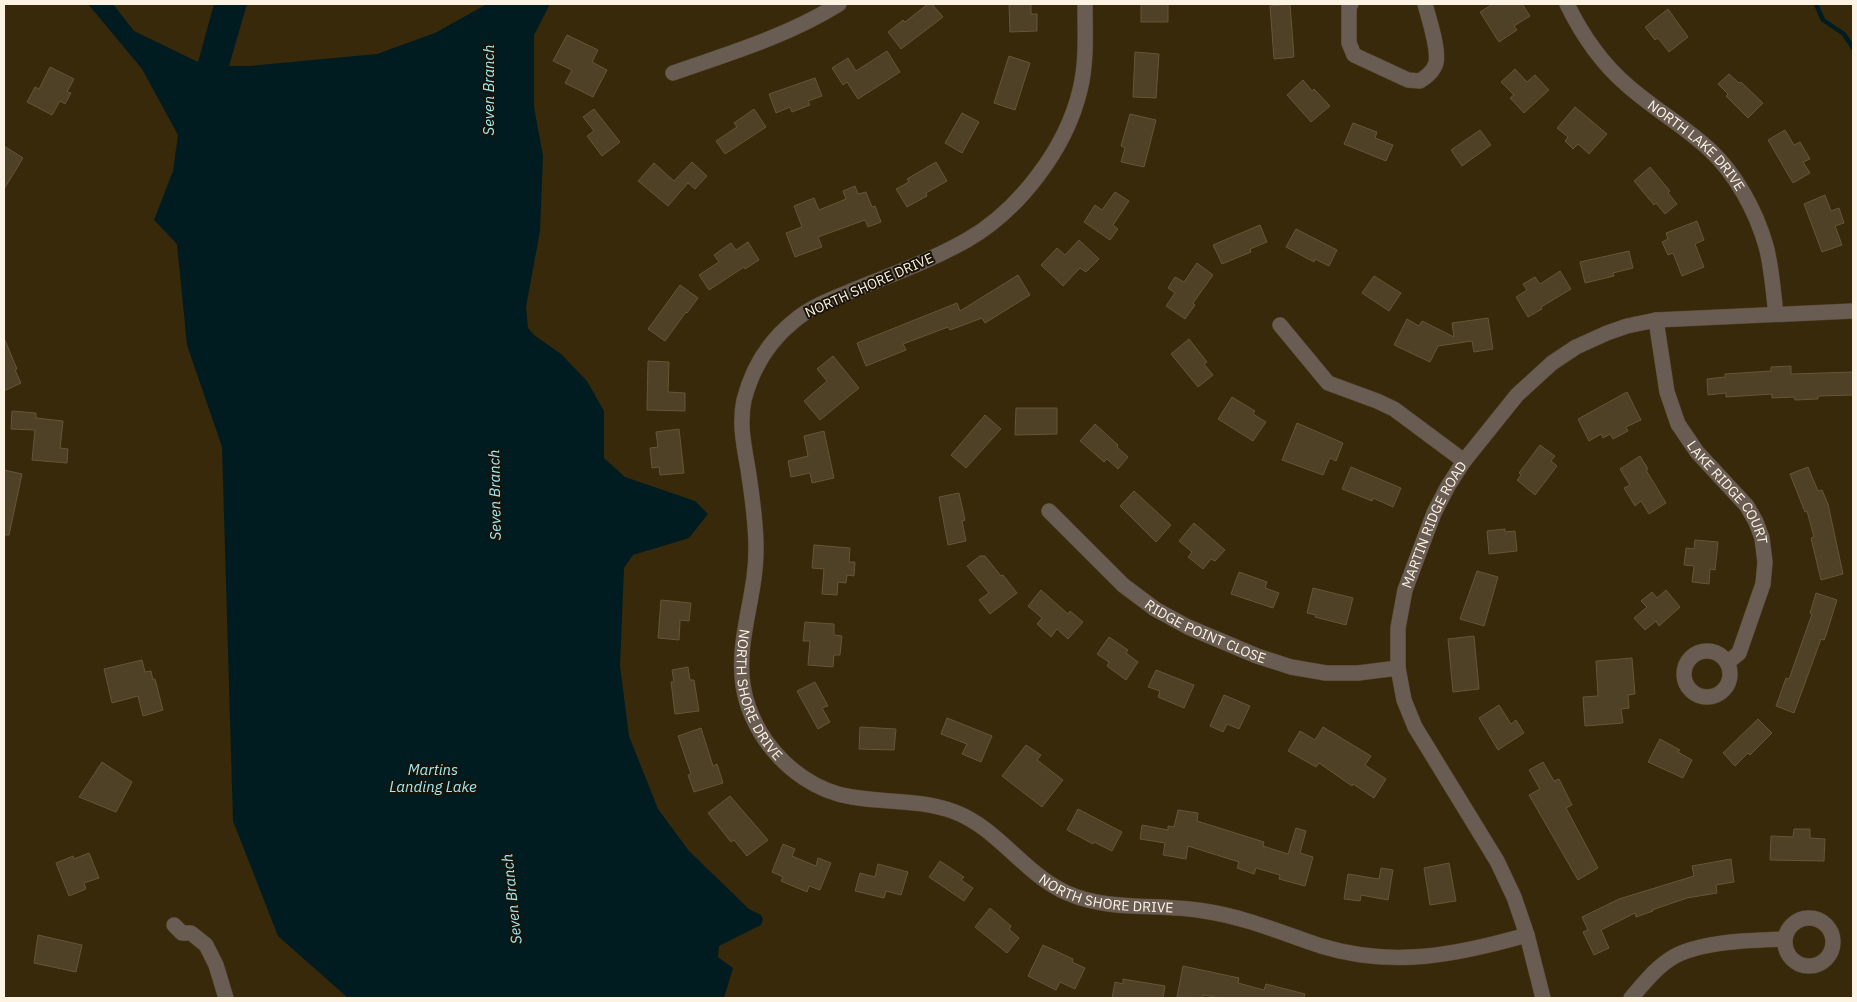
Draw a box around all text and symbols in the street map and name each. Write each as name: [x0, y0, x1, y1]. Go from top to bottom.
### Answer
water label: Seven Branch: [479, 45, 498, 135]
street label: NORTH LAKE DRIVE: [1644, 96, 1749, 194]
street label: NORTH SHORE DRIVE: [802, 249, 936, 321]
street label: LAKE RIDGE COURT: [1683, 437, 1772, 545]
water label: Seven Branch: [484, 449, 505, 541]
street label: MARTIN RIDGE ROAD: [1398, 458, 1471, 591]
street label: RIDGE POINT CLOSE: [1141, 595, 1268, 667]
street label: NORTH SHORE DRIVE: [732, 628, 787, 764]
water label: Martins Landing Lake: [389, 760, 477, 796]
water label: Seven Branch: [497, 853, 526, 945]
street label: NORTH SHORE DRIVE: [1036, 870, 1174, 917]

